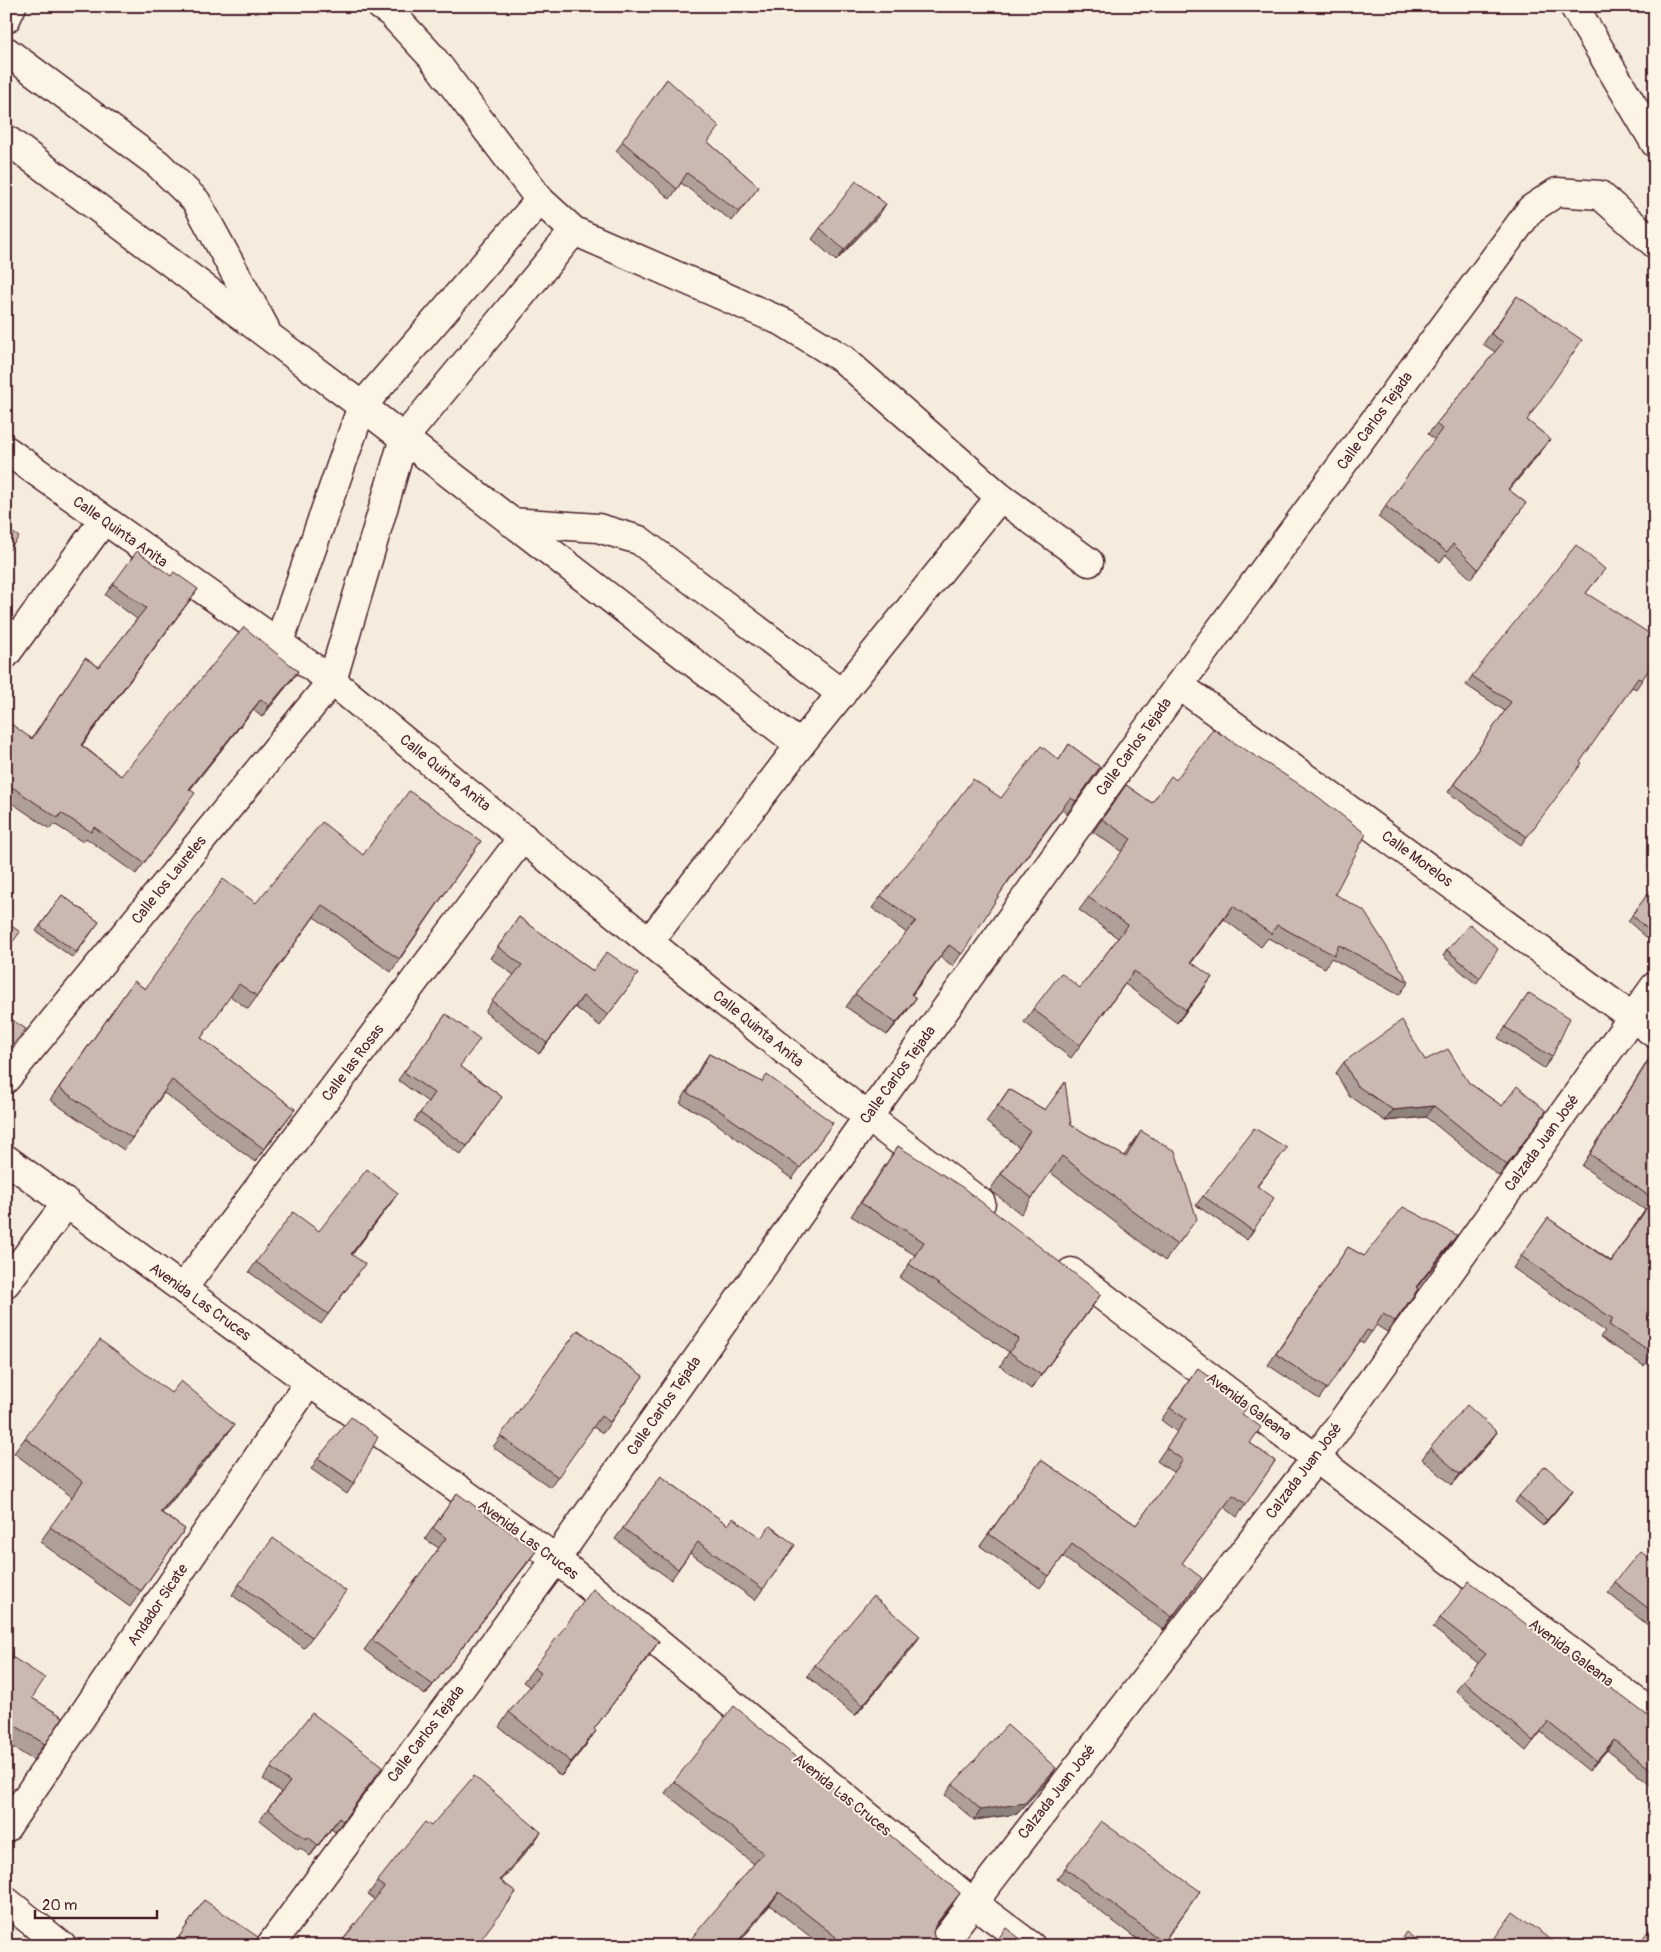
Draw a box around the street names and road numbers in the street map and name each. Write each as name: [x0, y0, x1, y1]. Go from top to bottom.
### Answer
street label: Calle Carlos Tejada: [1333, 368, 1417, 474]
street label: Calle Quinta Anita: [69, 492, 171, 572]
street label: Calle Carlos Tejada: [1092, 694, 1176, 800]
street label: Calle Quinta Anita: [396, 730, 494, 816]
street label: Calle Morelos: [1378, 827, 1457, 891]
street label: Calle los Laureles: [128, 832, 211, 928]
street label: Calle Quinta Anita: [709, 986, 807, 1072]
street label: Calle las Rosas: [318, 1020, 388, 1105]
street label: Calle Carlos Tejada: [856, 1022, 940, 1128]
street label: Calzada Juan José: [1500, 1091, 1584, 1195]
street label: Avenida Las Cruces: [146, 1259, 255, 1345]
street label: Calle Carlos Tejada: [623, 1353, 705, 1459]
street label: Avenida Galeana: [1203, 1369, 1295, 1445]
street label: Calzada Juan José: [1262, 1419, 1346, 1523]
street label: Avenida Las Cruces: [474, 1496, 582, 1584]
street label: Andador Sicate: [123, 1560, 193, 1650]
street label: Avenida Galeana: [1525, 1615, 1617, 1691]
street label: Calle Carlos Tejada: [383, 1682, 469, 1786]
street label: Calzada Juan José: [1014, 1741, 1100, 1843]
street label: Avenida Las Cruces: [789, 1750, 895, 1841]

